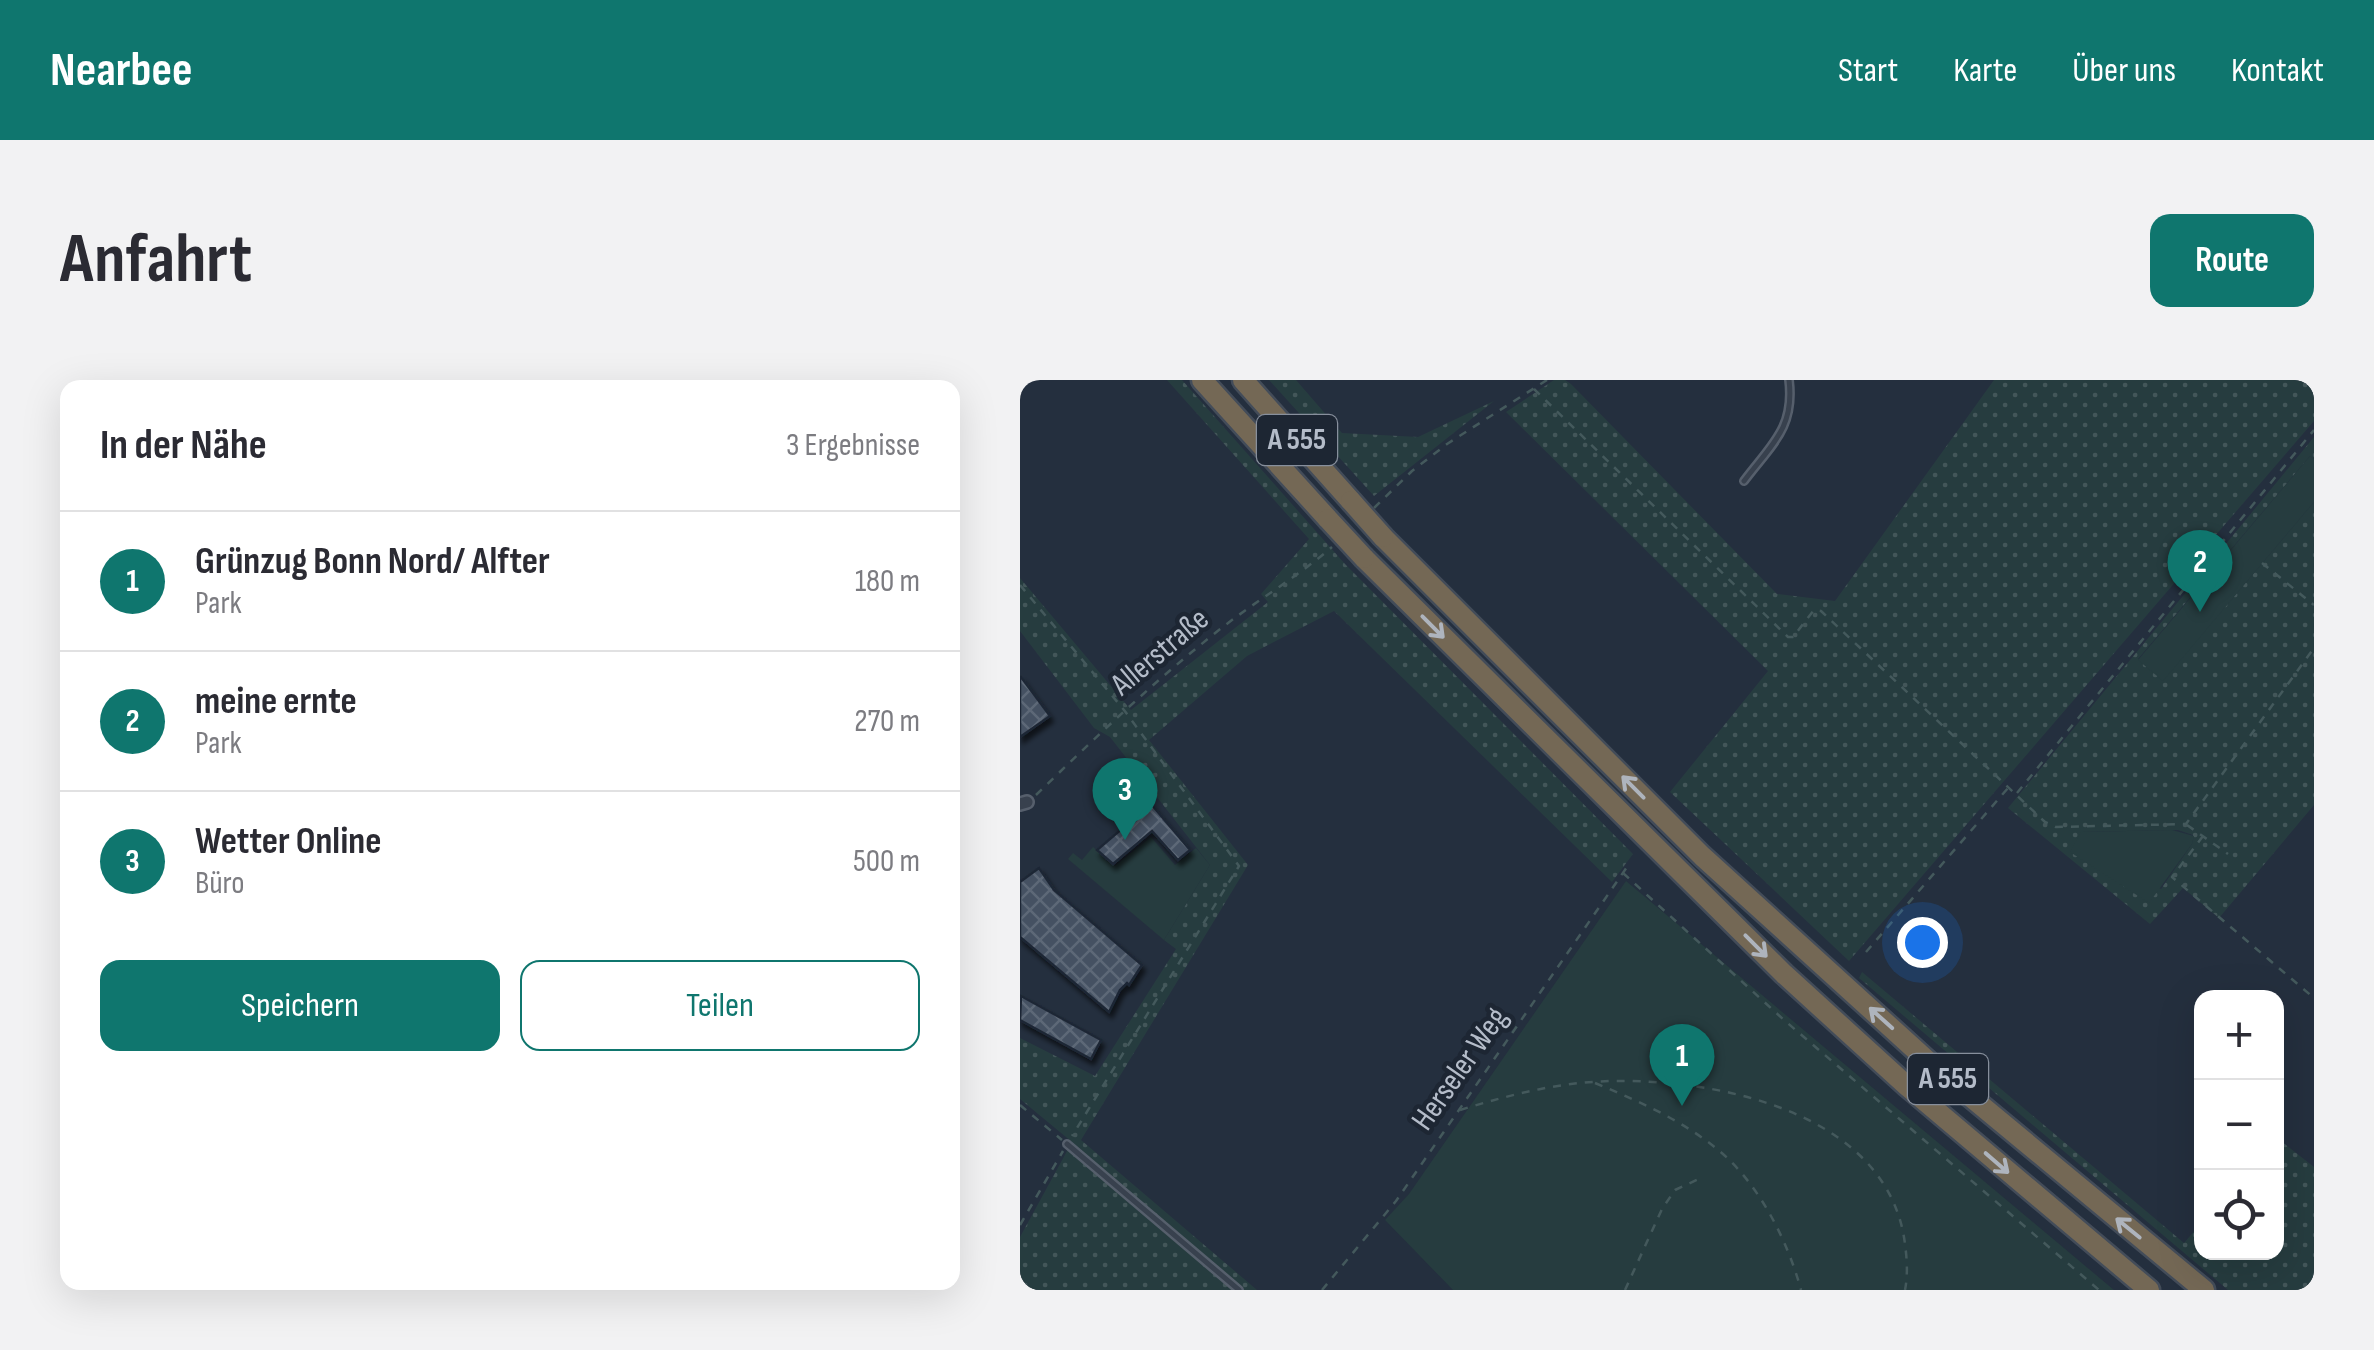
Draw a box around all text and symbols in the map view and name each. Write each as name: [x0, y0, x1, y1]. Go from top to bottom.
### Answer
text: Nearbee: [50, 42, 192, 99]
text: Start: [1838, 49, 1898, 92]
text: Karte: [1953, 49, 2017, 92]
text: Über uns: [2072, 49, 2176, 92]
text: Kontakt: [2231, 49, 2324, 92]
button: Route: [2150, 214, 2314, 307]
text: Anfahrt: [60, 218, 252, 302]
road number: A 555: [1257, 415, 1337, 465]
text: In der Nähe: [100, 420, 267, 471]
text: 3 Ergebnisse: [786, 426, 920, 465]
pin: 2: [2168, 530, 2232, 612]
text: Grünzug Bonn Nord/ Alfter: [195, 539, 550, 584]
text: 1: [126, 562, 139, 601]
text: 180 m: [855, 562, 920, 601]
text: Park: [195, 584, 242, 623]
street label: Allerstraße: [1102, 600, 1217, 705]
one-way arrow: [1421, 615, 1445, 639]
text: meine ernte: [195, 679, 357, 724]
text: 2: [125, 702, 140, 741]
text: 270 m: [854, 702, 920, 741]
text: Park: [195, 724, 242, 763]
pin: 3: [1092, 758, 1158, 840]
one-way arrow: [1621, 775, 1646, 800]
text: Wetter Online: [195, 819, 381, 864]
text: 3: [125, 842, 140, 881]
text: 500 m: [853, 842, 920, 881]
text: Büro: [195, 864, 245, 903]
your location: [1897, 917, 1948, 968]
one-way arrow: [1743, 934, 1767, 958]
button: Speichern: [100, 960, 500, 1051]
button: Teilen: [520, 960, 920, 1051]
map controls: [2194, 990, 2284, 1260]
button: +: [2194, 990, 2284, 1080]
street label: Herseler Weg: [1404, 1000, 1516, 1138]
one-way arrow: [1869, 1007, 1894, 1030]
pin: 1: [1650, 1024, 1714, 1106]
road number: A 555: [1908, 1054, 1988, 1104]
button: −: [2194, 1080, 2284, 1170]
one-way arrow: [1984, 1152, 2009, 1175]
button: locate: [2194, 1170, 2284, 1260]
one-way arrow: [2116, 1218, 2142, 1240]

